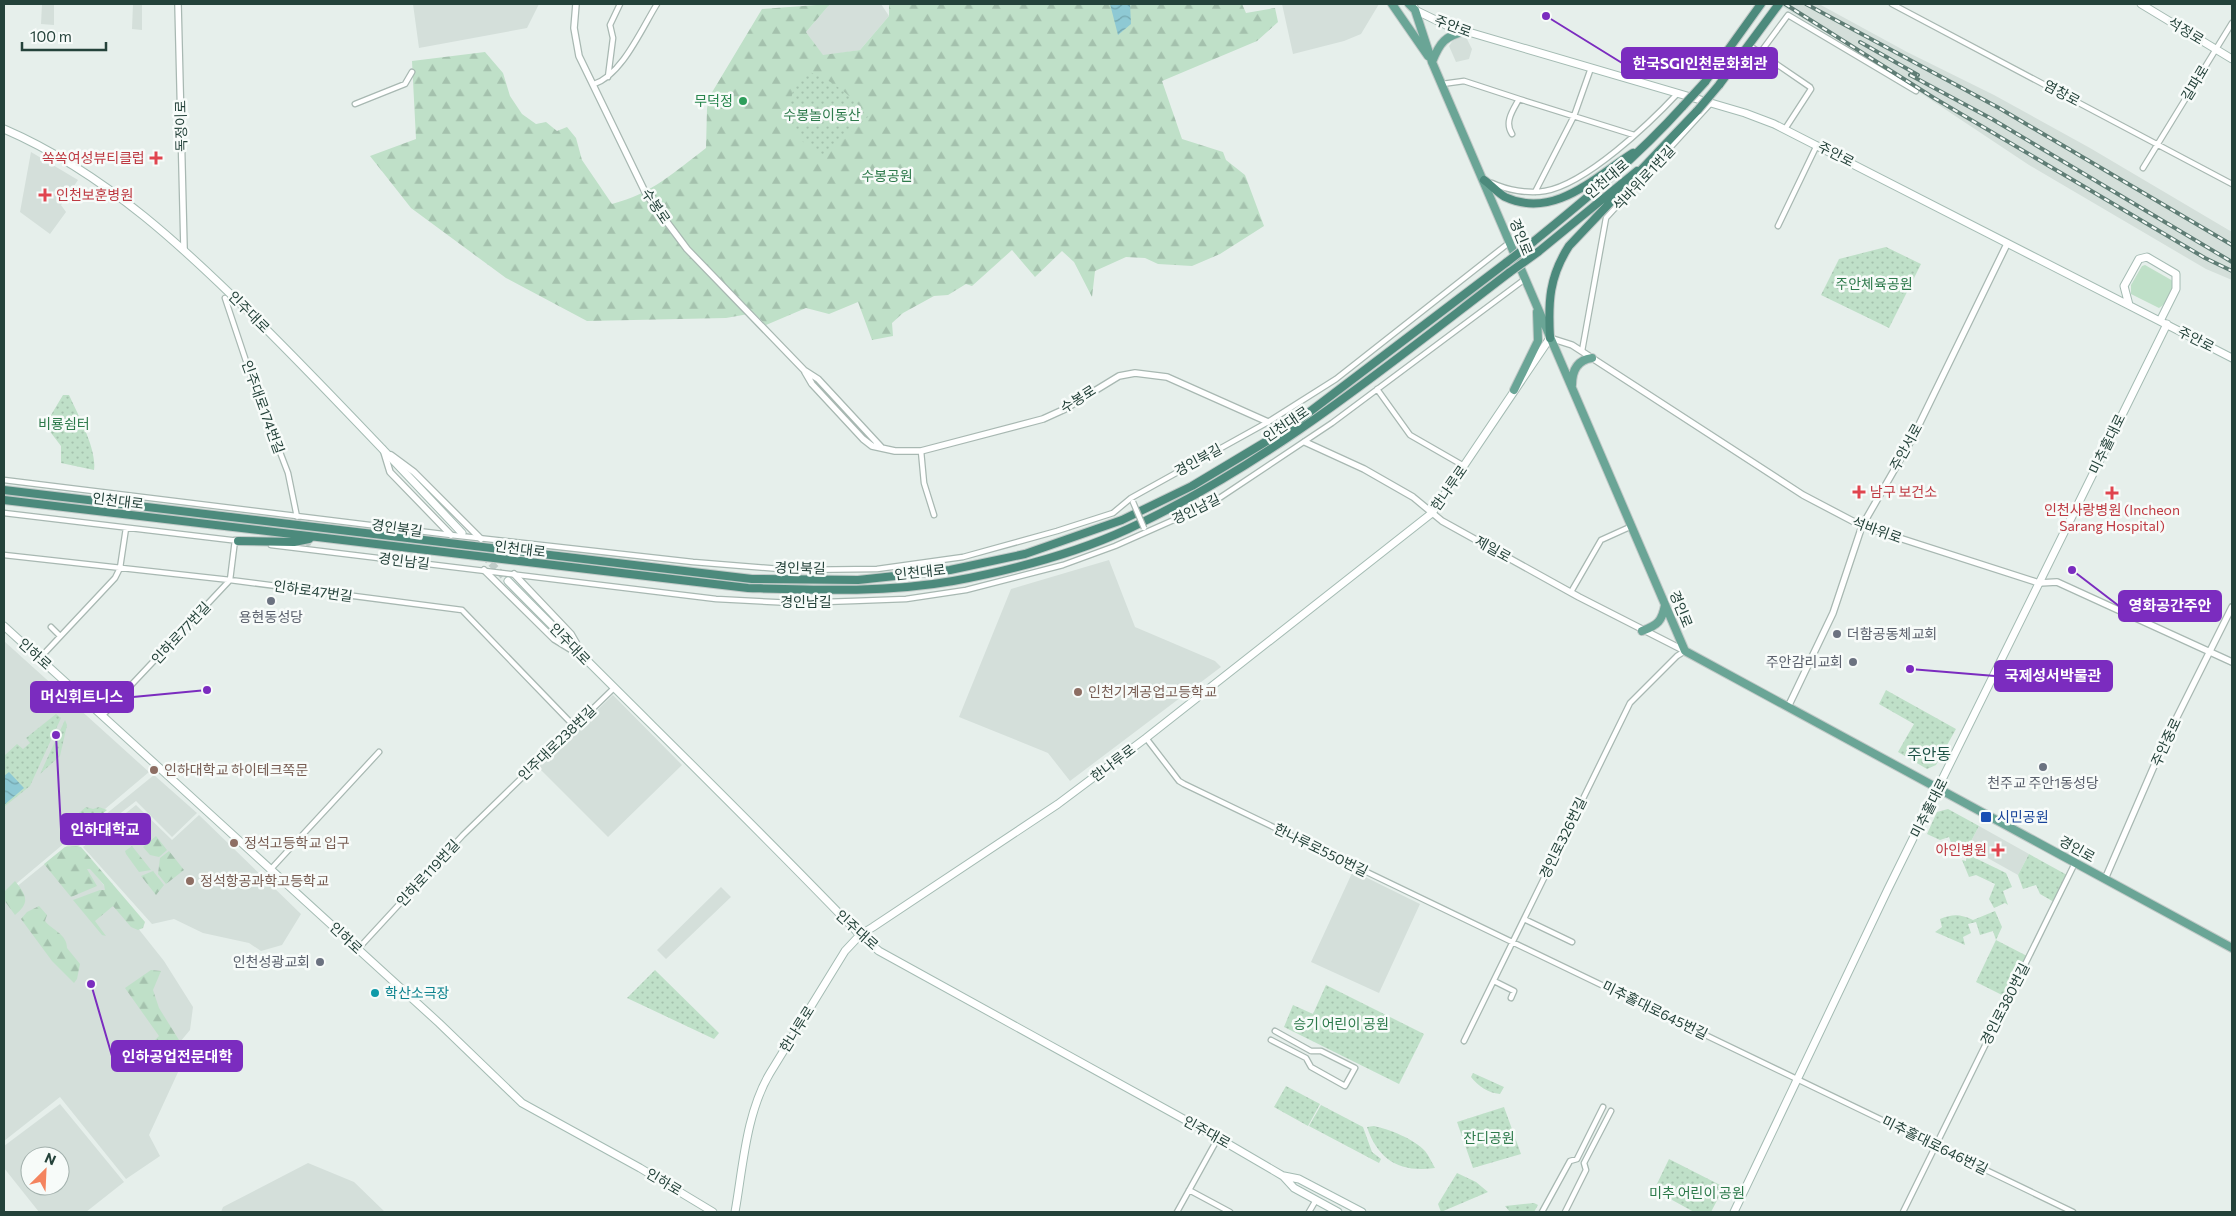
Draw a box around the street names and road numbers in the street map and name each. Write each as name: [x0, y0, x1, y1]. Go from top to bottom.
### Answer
street label: 주안로: [1432, 11, 1474, 40]
street label: 석정로: [2165, 13, 2207, 48]
street label: 길파로: [2177, 62, 2212, 104]
street label: 염창로: [2041, 76, 2083, 109]
street label: 독정이로: [172, 100, 189, 152]
street label: 주안로: [1815, 137, 1857, 170]
street label: 석바위로1번길: [1609, 141, 1678, 214]
street label: 인천대로: [1581, 155, 1632, 202]
street label: 수봉로: [639, 185, 674, 227]
street label: 경인로: [1506, 216, 1537, 258]
street label: 인주대로: [225, 287, 274, 336]
street label: 주안로: [2175, 322, 2217, 355]
street label: 인주대로174번길: [239, 358, 288, 456]
street label: 수봉로: [1057, 381, 1099, 416]
street label: 인천대로: [1260, 402, 1312, 445]
street label: 미추홀대로: [2085, 411, 2128, 476]
street label: 주안서로: [1886, 420, 1926, 473]
street label: 경인북길: [1171, 440, 1224, 479]
street label: 한나루로: [1427, 462, 1470, 514]
street label: 인천대로: [91, 489, 145, 512]
street label: 경인남길: [1169, 490, 1223, 527]
street label: 석바위로: [1850, 513, 1904, 546]
street label: 경인북길: [370, 516, 424, 540]
street label: 제일로: [1472, 532, 1514, 565]
street label: 인천대로: [493, 537, 547, 560]
street label: 경인남길: [377, 549, 431, 572]
street label: 경인북길: [774, 559, 826, 576]
street label: 인천대로: [893, 560, 947, 583]
street label: 인하로47번길: [272, 577, 354, 604]
street label: 경인로: [1666, 588, 1697, 630]
street label: 경인남길: [780, 593, 832, 610]
street label: 인하로77번길: [147, 598, 214, 667]
street label: 인주대로: [546, 619, 594, 668]
street label: 인하로: [15, 634, 55, 673]
street label: 인주대로238번길: [514, 701, 599, 784]
street label: 주안중로: [2147, 715, 2184, 769]
street label: 한나루로: [1087, 740, 1138, 785]
street label: 미추홀대로: [1906, 775, 1951, 840]
street label: 경인로326번길: [1535, 794, 1590, 881]
street label: 한나루로550번길: [1271, 819, 1371, 880]
street label: 경인로: [2056, 832, 2098, 865]
street label: 인하로119번길: [392, 836, 463, 909]
street label: 인주대로: [832, 906, 882, 953]
street label: 인하로: [326, 918, 366, 957]
street label: 경인로380번길: [1977, 960, 2033, 1048]
street label: 미추홀대로645번길: [1600, 977, 1711, 1042]
street label: 한나루로: [776, 1002, 817, 1055]
street label: 인주대로: [1181, 1112, 1234, 1152]
street label: 미추홀대로646번길: [1880, 1112, 1991, 1178]
street label: 인하로: [643, 1164, 685, 1199]

